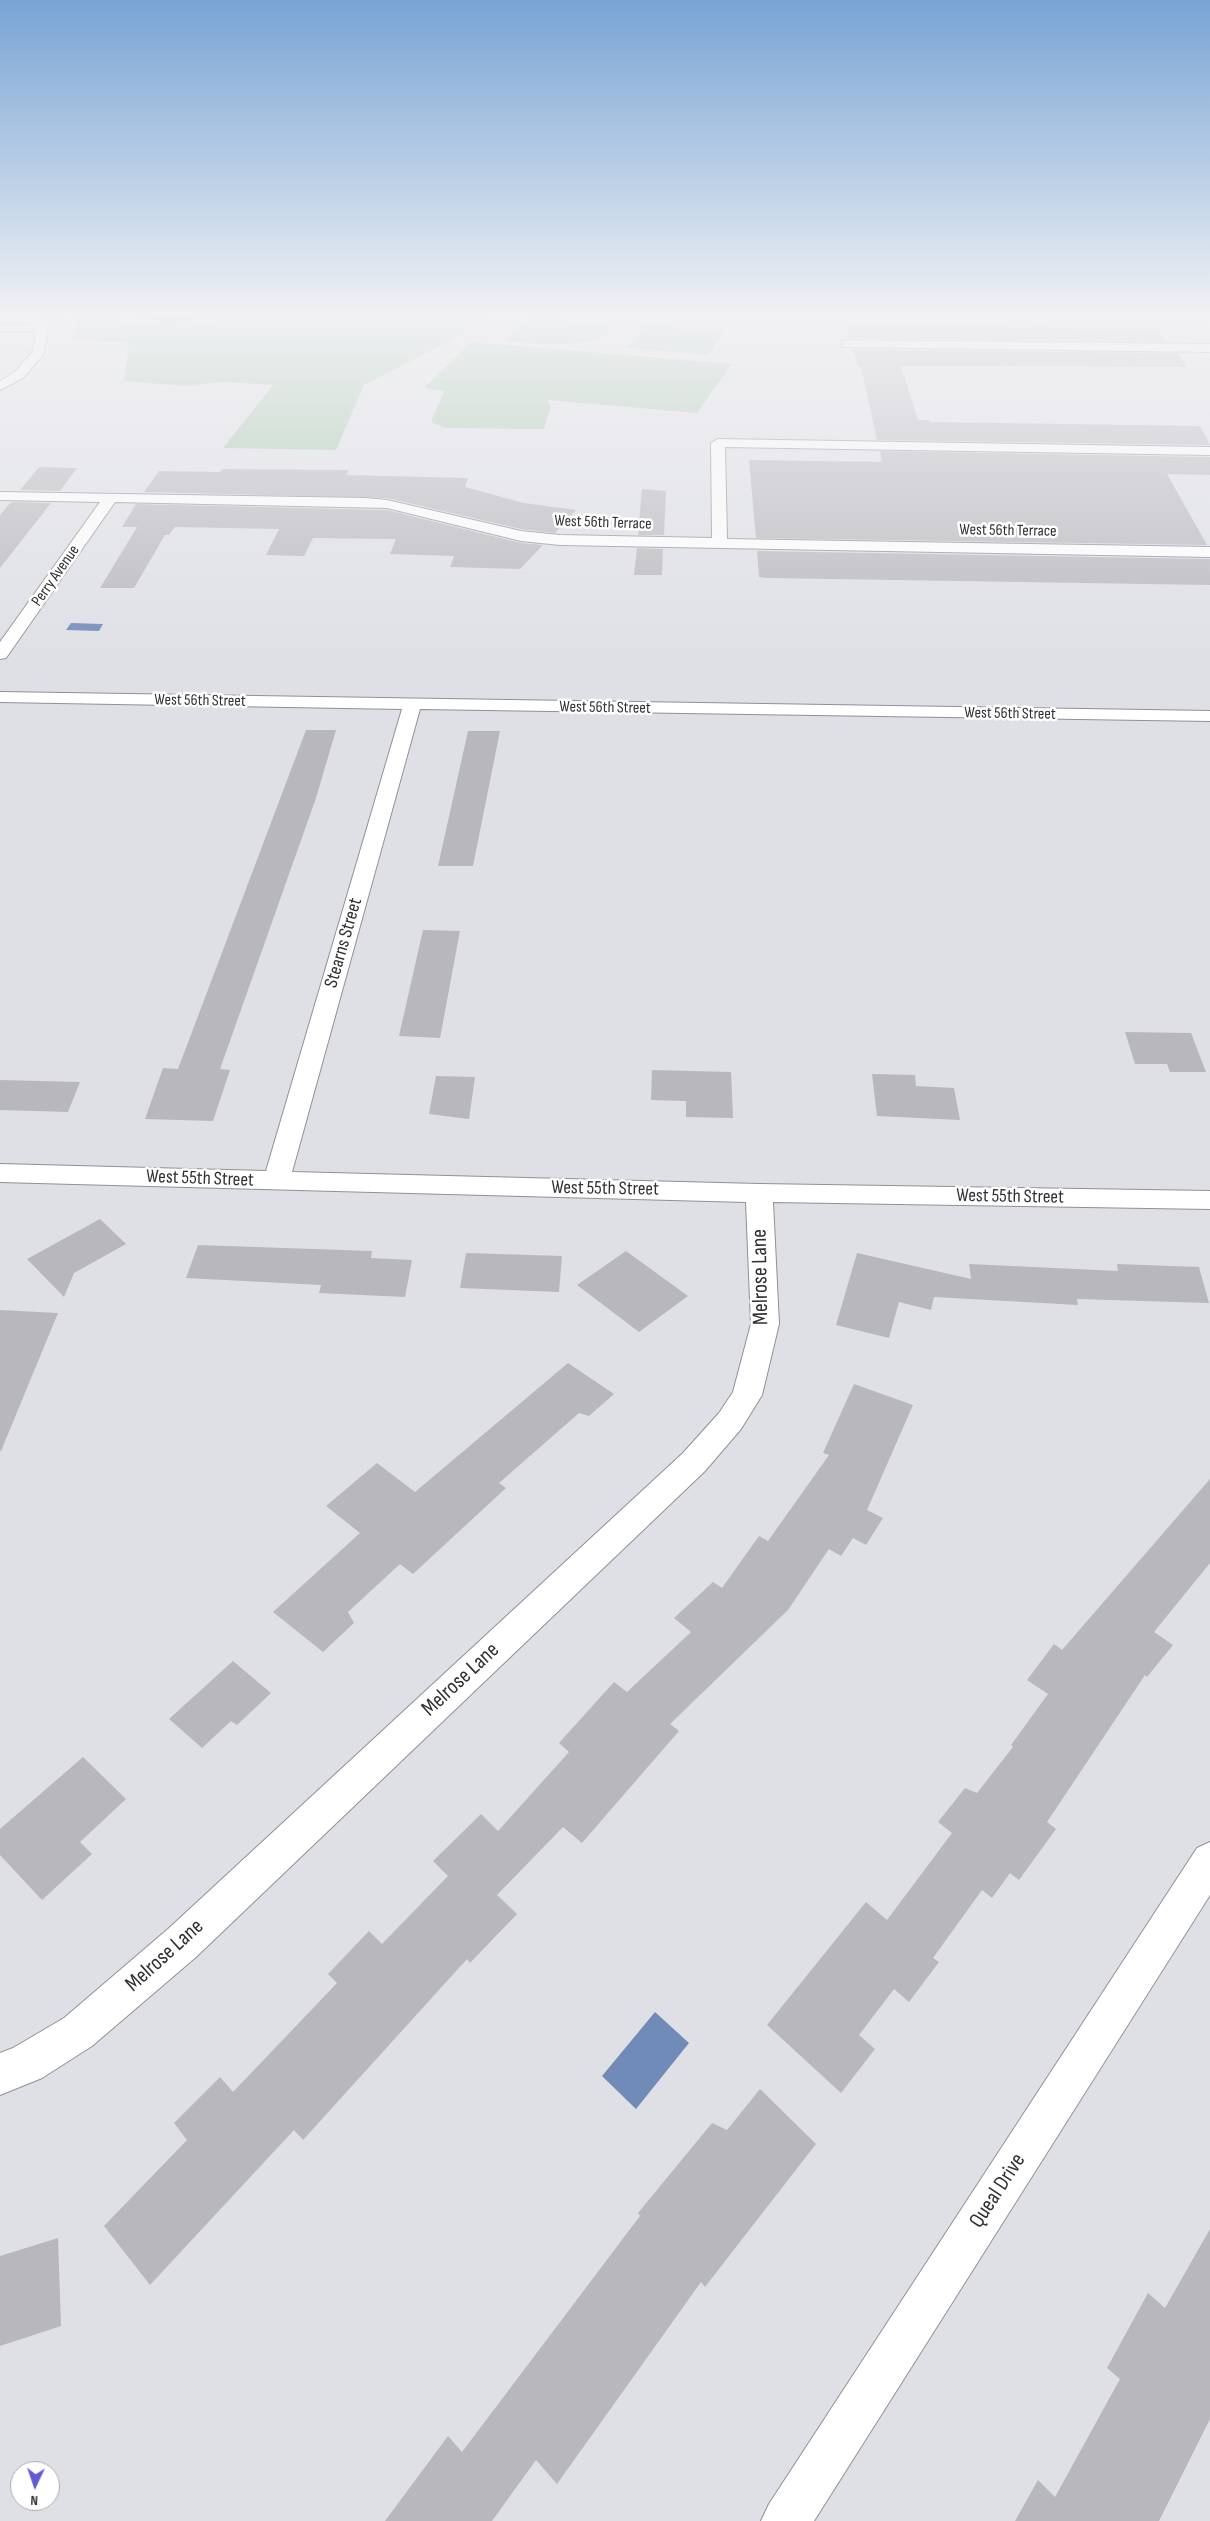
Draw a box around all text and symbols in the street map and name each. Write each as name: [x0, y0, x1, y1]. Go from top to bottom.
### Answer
street label: West 56th Terrace: [554, 512, 652, 534]
street label: West 56th Terrace: [959, 521, 1057, 541]
street label: Perry Avenue: [28, 542, 84, 610]
street label: West 56th Street: [154, 691, 246, 711]
street label: West 56th Street: [559, 698, 651, 718]
street label: West 56th Street: [964, 704, 1056, 724]
street label: Stearns Street: [320, 896, 368, 990]
street label: West 55th Street: [146, 1166, 254, 1192]
street label: West 55th Street: [551, 1177, 659, 1201]
street label: West 55th Street: [956, 1185, 1064, 1209]
street label: Melrose Lane: [747, 1229, 775, 1325]
street label: Melrose Lane: [417, 1638, 505, 1722]
street label: Melrose Lane: [120, 1914, 210, 1998]
street label: Queal Drive: [964, 2149, 1032, 2233]
north arrow: [10, 2461, 60, 2511]
text: N: [30, 2492, 38, 2509]

